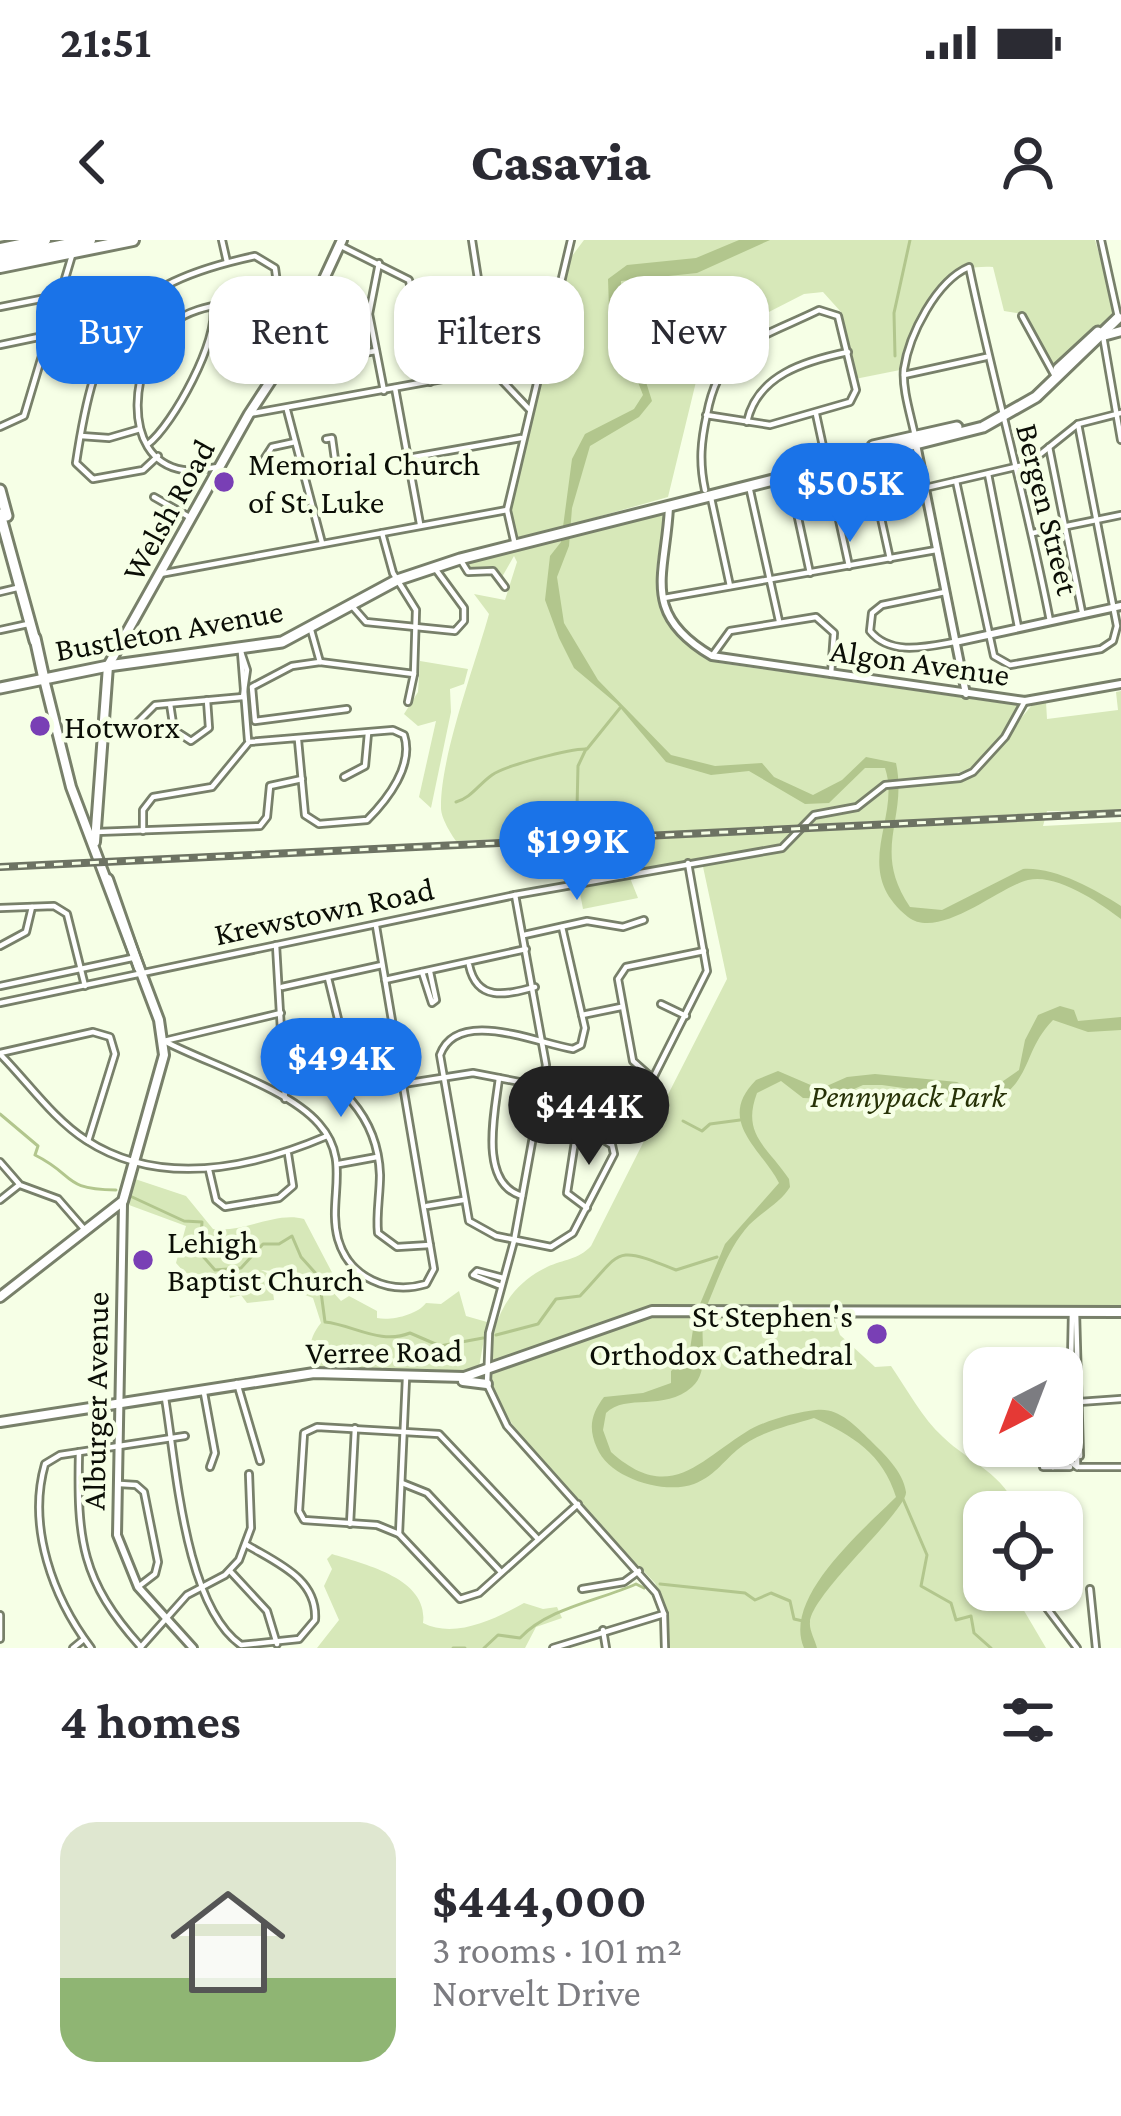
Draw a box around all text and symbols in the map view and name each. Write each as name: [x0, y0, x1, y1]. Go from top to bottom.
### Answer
text: 21:51: [60, 17, 151, 67]
icon: back: [60, 129, 126, 195]
icon: person: [995, 129, 1061, 195]
text: Casavia: [471, 132, 650, 192]
chip: Buy: [36, 276, 185, 384]
chip: Rent: [209, 276, 370, 384]
chip: Filters: [394, 276, 584, 384]
chip: New: [608, 276, 769, 384]
street label: Bergen Street: [1009, 420, 1087, 600]
street label: Welsh Road: [114, 433, 222, 587]
pin: $505K: [766, 443, 934, 545]
place label: Memorial Church of St. Luke: [248, 445, 480, 520]
text: $505K: [797, 460, 903, 503]
marker: Memorial Church of St. Luke: [211, 469, 237, 495]
street label: Bustleton Avenue: [52, 592, 286, 668]
street label: Algon Avenue: [828, 631, 1012, 693]
place label: Hotworx: [64, 708, 180, 745]
marker: Hotworx: [27, 713, 53, 739]
pin: $199K: [493, 801, 661, 903]
text: $199K: [526, 818, 628, 861]
street label: Krewstown Road: [211, 870, 437, 952]
pin: $494K: [257, 1018, 425, 1120]
text: $494K: [288, 1035, 394, 1078]
pin: $444K: [505, 1066, 673, 1168]
park label: Pennypack Park: [810, 1077, 1008, 1114]
text: $444K: [535, 1083, 643, 1126]
place label: Lehigh Baptist Church: [167, 1223, 364, 1298]
marker: Lehigh Baptist Church: [130, 1247, 156, 1273]
street label: Alburger Avenue: [75, 1291, 115, 1511]
place label: St Stephen's Orthodox Cathedral: [589, 1297, 853, 1372]
marker: St Stephen's Orthodox Cathedral: [864, 1321, 890, 1347]
street label: Verree Road: [305, 1331, 463, 1371]
north arrow: [963, 1347, 1083, 1467]
map controls: [963, 1347, 1083, 1611]
button: locate: [963, 1491, 1083, 1611]
icon: filters: [995, 1687, 1061, 1753]
text: 4 homes: [60, 1692, 241, 1749]
icon: home: [156, 1870, 300, 2014]
text: $444,000: [432, 1871, 647, 1928]
text: 3 rooms · 101 m²: [432, 1928, 682, 1971]
text: Norvelt Drive: [432, 1971, 641, 2014]

